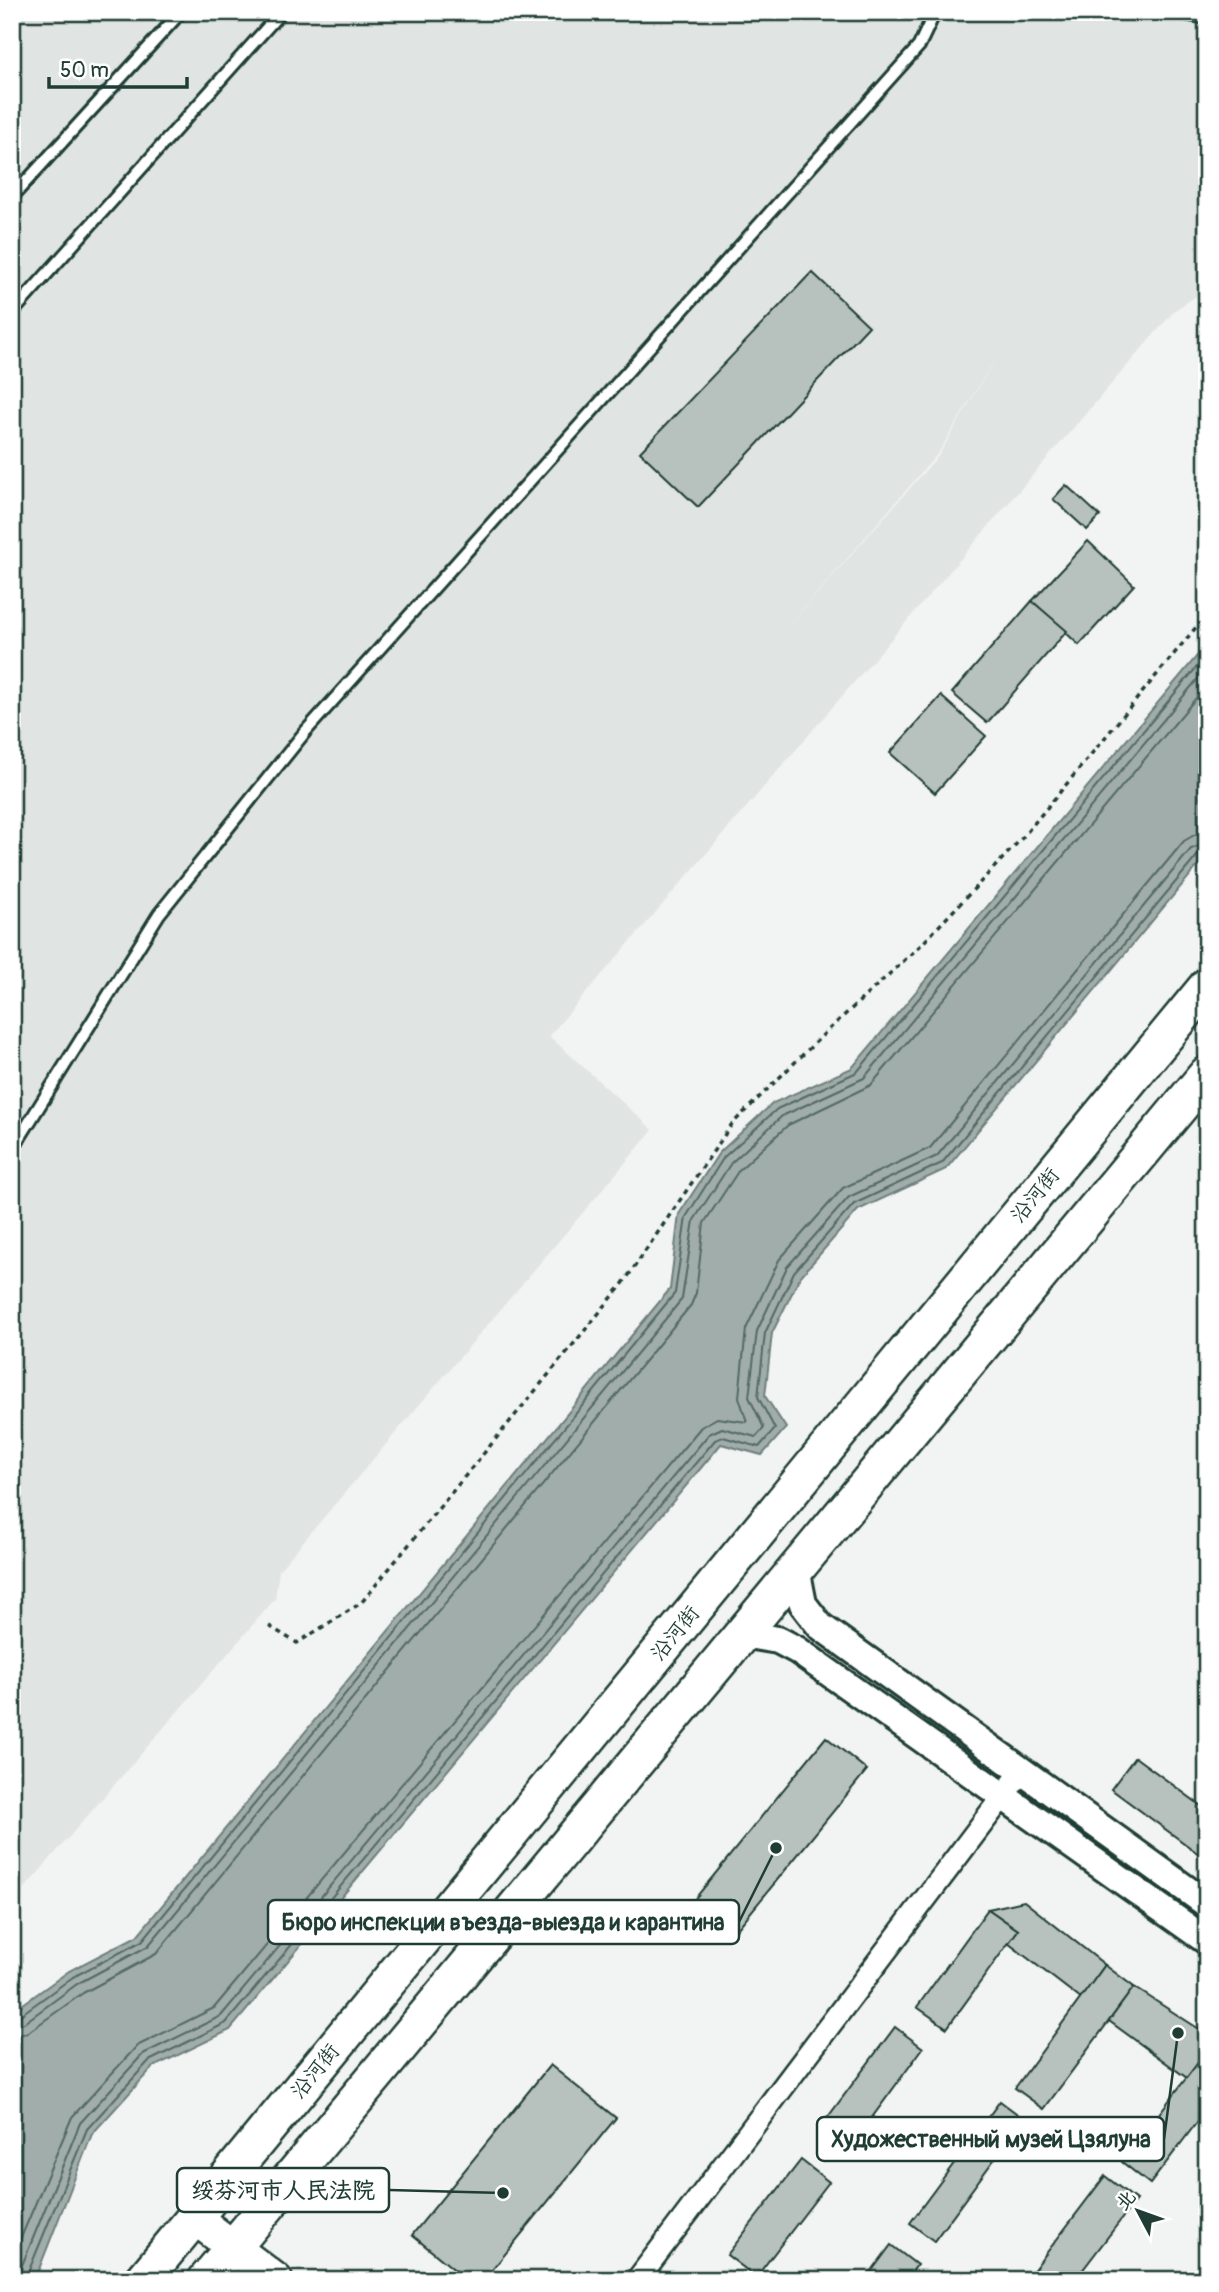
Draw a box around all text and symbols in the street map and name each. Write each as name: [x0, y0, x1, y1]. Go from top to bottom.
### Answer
scale bar: [49, 46, 187, 90]
text: 50 m: [60, 57, 109, 84]
street label: 沿河街: [1005, 1162, 1066, 1228]
street label: 沿河街: [645, 1600, 706, 1666]
callout: Бюро инспекции въезда-выезда и карантина: [268, 1900, 739, 1944]
text: Бюро инспекции въезда-выезда и карантина: [281, 1908, 725, 1937]
street label: 沿河街: [285, 2038, 346, 2104]
callout: Художественный музей Цзялуна: [817, 2117, 1164, 2161]
text: Художественный музей Цзялуна: [831, 2125, 1151, 2154]
callout: 绥芬河市人民法院: [177, 2168, 389, 2212]
text: 绥芬河市人民法院: [191, 2176, 375, 2205]
north arrow: [1104, 2176, 1174, 2246]
text: 北: [1111, 2185, 1141, 2216]

